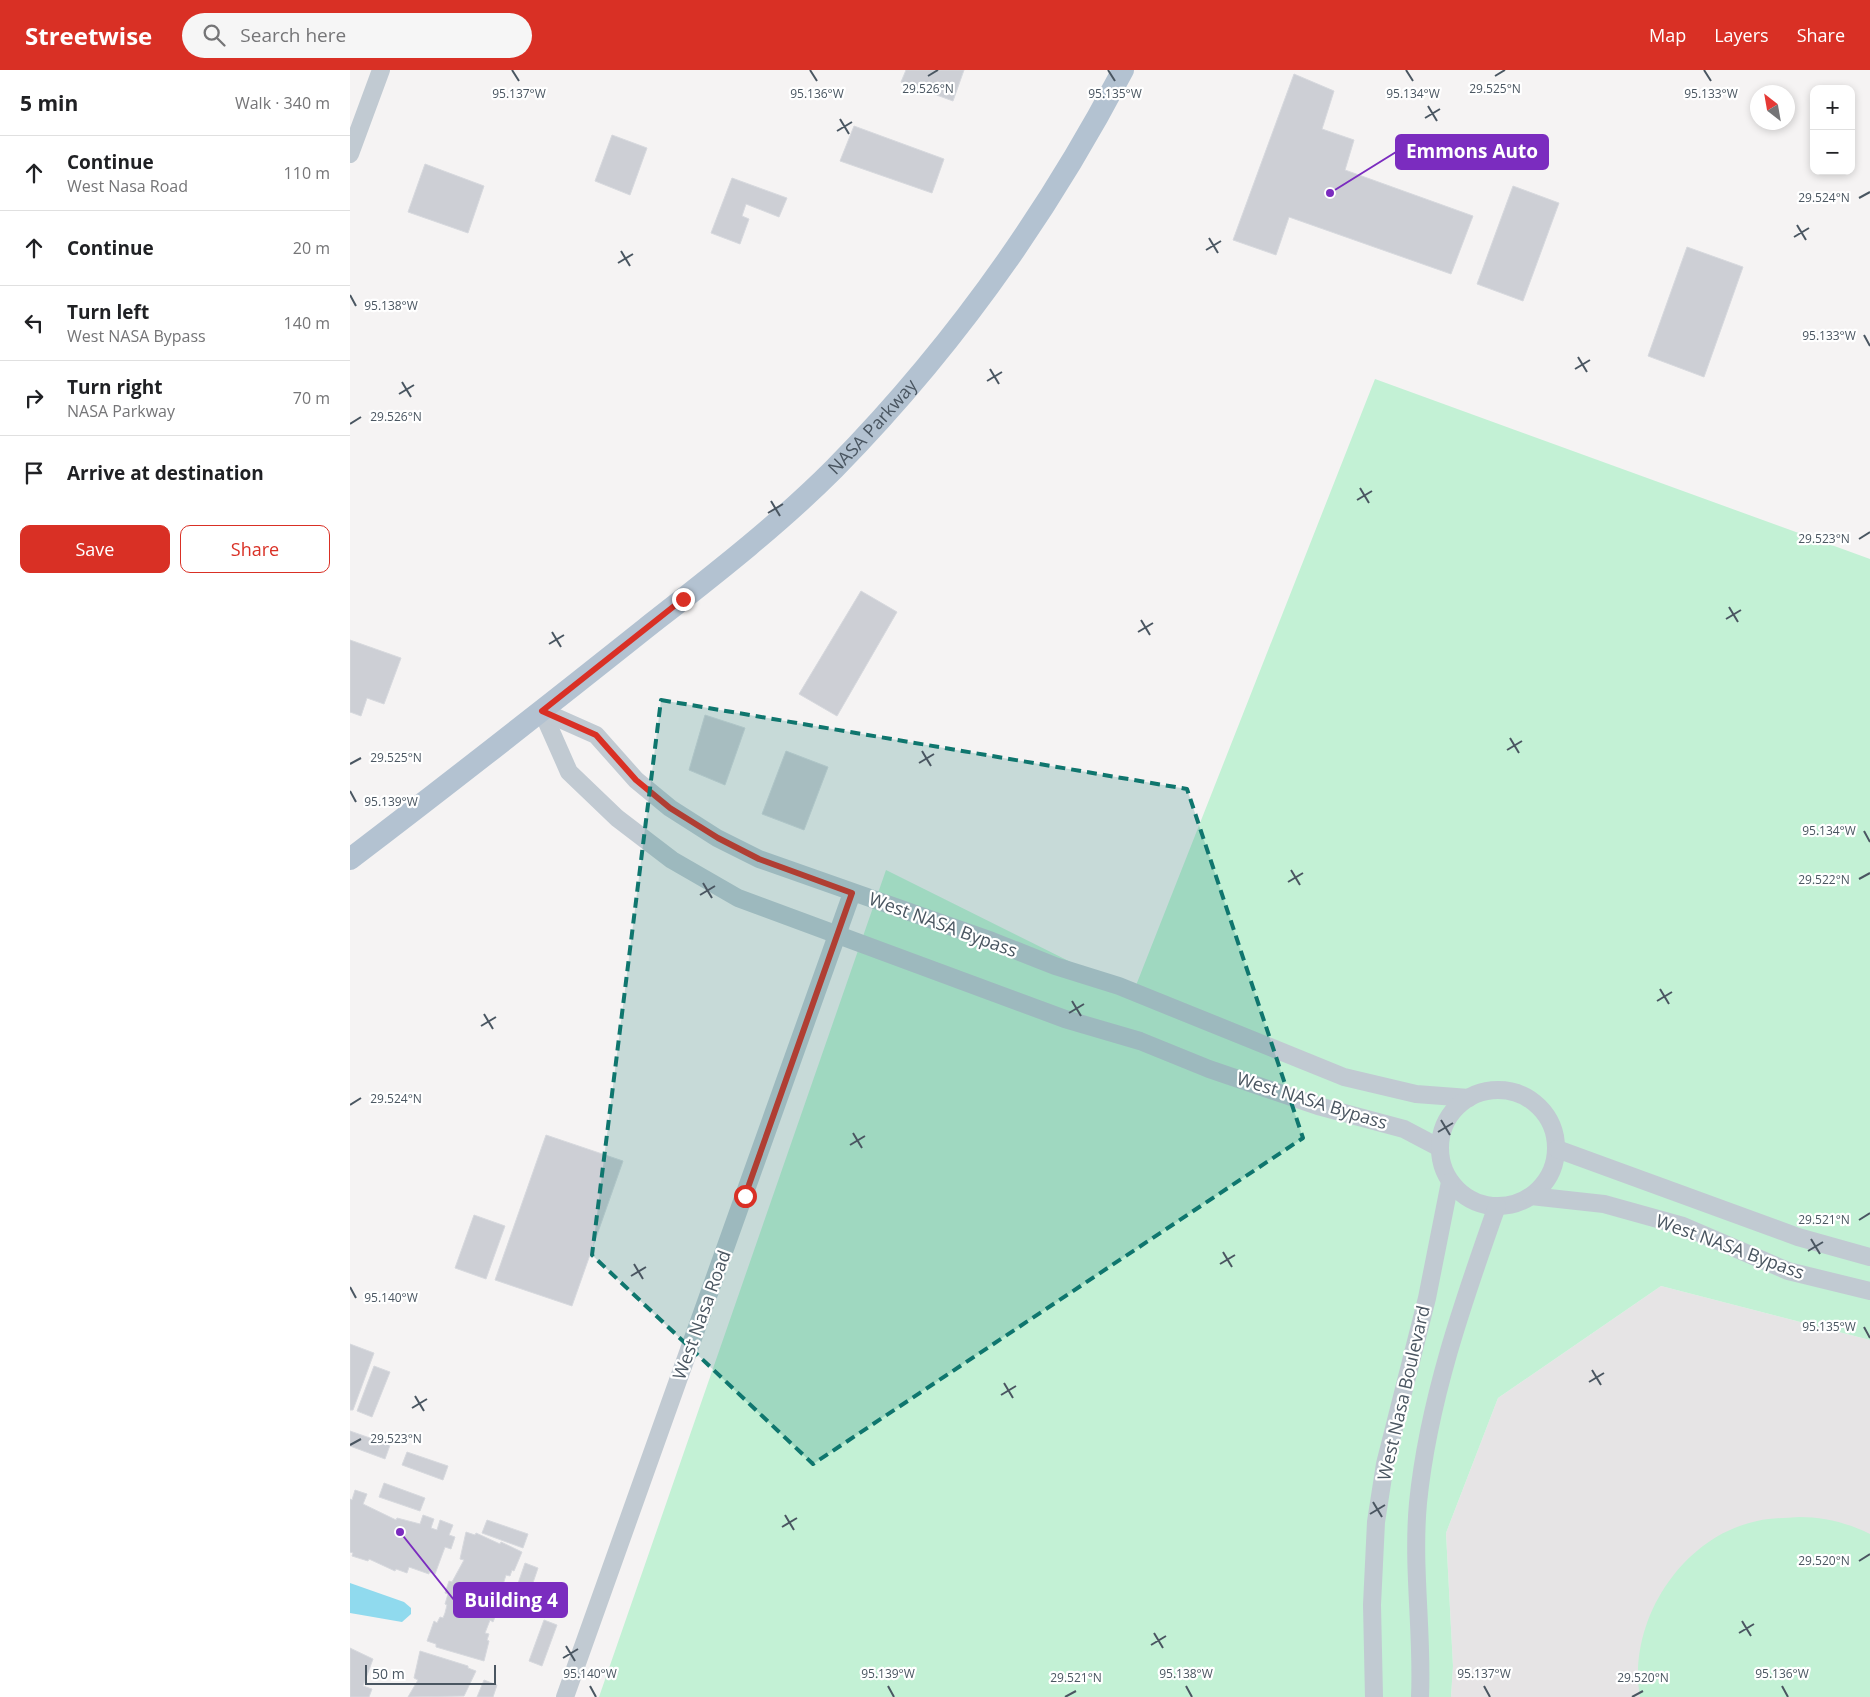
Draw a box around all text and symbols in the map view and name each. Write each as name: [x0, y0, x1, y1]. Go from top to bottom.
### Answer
search box: [182, 13, 532, 58]
text: Streetwise: [25, 19, 152, 52]
icon: search: [200, 21, 228, 49]
text: Search here: [240, 22, 346, 48]
text: Map: [1649, 23, 1686, 47]
text: Layers: [1714, 23, 1769, 47]
text: Share: [1797, 23, 1845, 47]
text: 29.526°N: [902, 80, 954, 97]
text: 29.525°N: [1469, 80, 1521, 97]
text: 95.137°W: [492, 85, 546, 102]
text: 95.136°W: [790, 85, 844, 102]
text: 95.135°W: [1088, 85, 1142, 102]
text: 95.134°W: [1386, 85, 1440, 102]
text: 95.133°W: [1684, 85, 1738, 102]
north arrow: [1750, 85, 1795, 130]
map controls: [1810, 85, 1855, 175]
button: +: [1810, 85, 1855, 130]
text: 5 min: [20, 89, 78, 117]
text: Walk · 340 m: [235, 92, 330, 114]
button: −: [1810, 130, 1855, 175]
callout: Emmons Auto: [1396, 135, 1548, 169]
text: Emmons Auto: [1406, 138, 1538, 164]
text: Continue: [67, 149, 154, 175]
icon: ahead: [20, 159, 48, 187]
text: 110 m: [284, 162, 330, 184]
text: West Nasa Road: [67, 175, 188, 197]
text: 29.524°N: [1798, 189, 1850, 206]
icon: ahead: [20, 234, 48, 262]
text: Continue: [67, 235, 154, 261]
text: 20 m: [293, 237, 330, 259]
text: 95.138°W: [364, 297, 418, 314]
text: Turn left: [67, 299, 149, 325]
icon: left: [20, 309, 48, 337]
text: 140 m: [284, 312, 330, 334]
text: West NASA Bypass: [67, 325, 206, 347]
text: 95.133°W: [1802, 327, 1856, 344]
street label: NASA Parkway: [822, 373, 922, 479]
text: Turn right: [67, 374, 162, 400]
icon: right: [20, 384, 48, 412]
text: 70 m: [293, 387, 330, 409]
text: NASA Parkway: [67, 400, 175, 422]
text: 29.526°N: [370, 408, 422, 425]
icon: arrive: [20, 459, 48, 487]
text: Arrive at destination: [67, 460, 264, 486]
button: Save: [20, 525, 170, 573]
button: Share: [180, 525, 330, 573]
text: 29.523°N: [1798, 530, 1850, 547]
route end: [672, 588, 695, 611]
text: 29.525°N: [370, 749, 422, 766]
text: 95.139°W: [364, 793, 418, 810]
text: 95.134°W: [1802, 822, 1856, 839]
text: 29.522°N: [1798, 871, 1850, 888]
street label: West NASA Bypass: [866, 886, 1021, 962]
street label: West NASA Bypass: [1234, 1066, 1390, 1134]
text: 29.524°N: [370, 1090, 422, 1107]
route start: [734, 1185, 757, 1208]
street label: West NASA Bypass: [1653, 1208, 1808, 1284]
text: 29.521°N: [1798, 1211, 1850, 1228]
street label: West Nasa Road: [666, 1247, 736, 1383]
text: 95.140°W: [364, 1289, 418, 1306]
street label: West Nasa Boulevard: [1371, 1303, 1435, 1483]
text: 95.135°W: [1802, 1318, 1856, 1335]
text: 29.523°N: [370, 1430, 422, 1447]
text: 29.520°N: [1798, 1552, 1850, 1569]
callout: Building 4: [454, 1583, 567, 1617]
text: Building 4: [464, 1587, 558, 1613]
scale bar: [365, 1662, 496, 1685]
text: 50 m: [372, 1664, 405, 1683]
text: 95.140°W: [563, 1665, 617, 1682]
text: 95.139°W: [861, 1665, 915, 1682]
text: 95.138°W: [1159, 1665, 1213, 1682]
text: 95.137°W: [1457, 1665, 1511, 1682]
text: 95.136°W: [1755, 1665, 1809, 1682]
text: 29.521°N: [1050, 1669, 1102, 1686]
text: 29.520°N: [1617, 1669, 1669, 1686]

